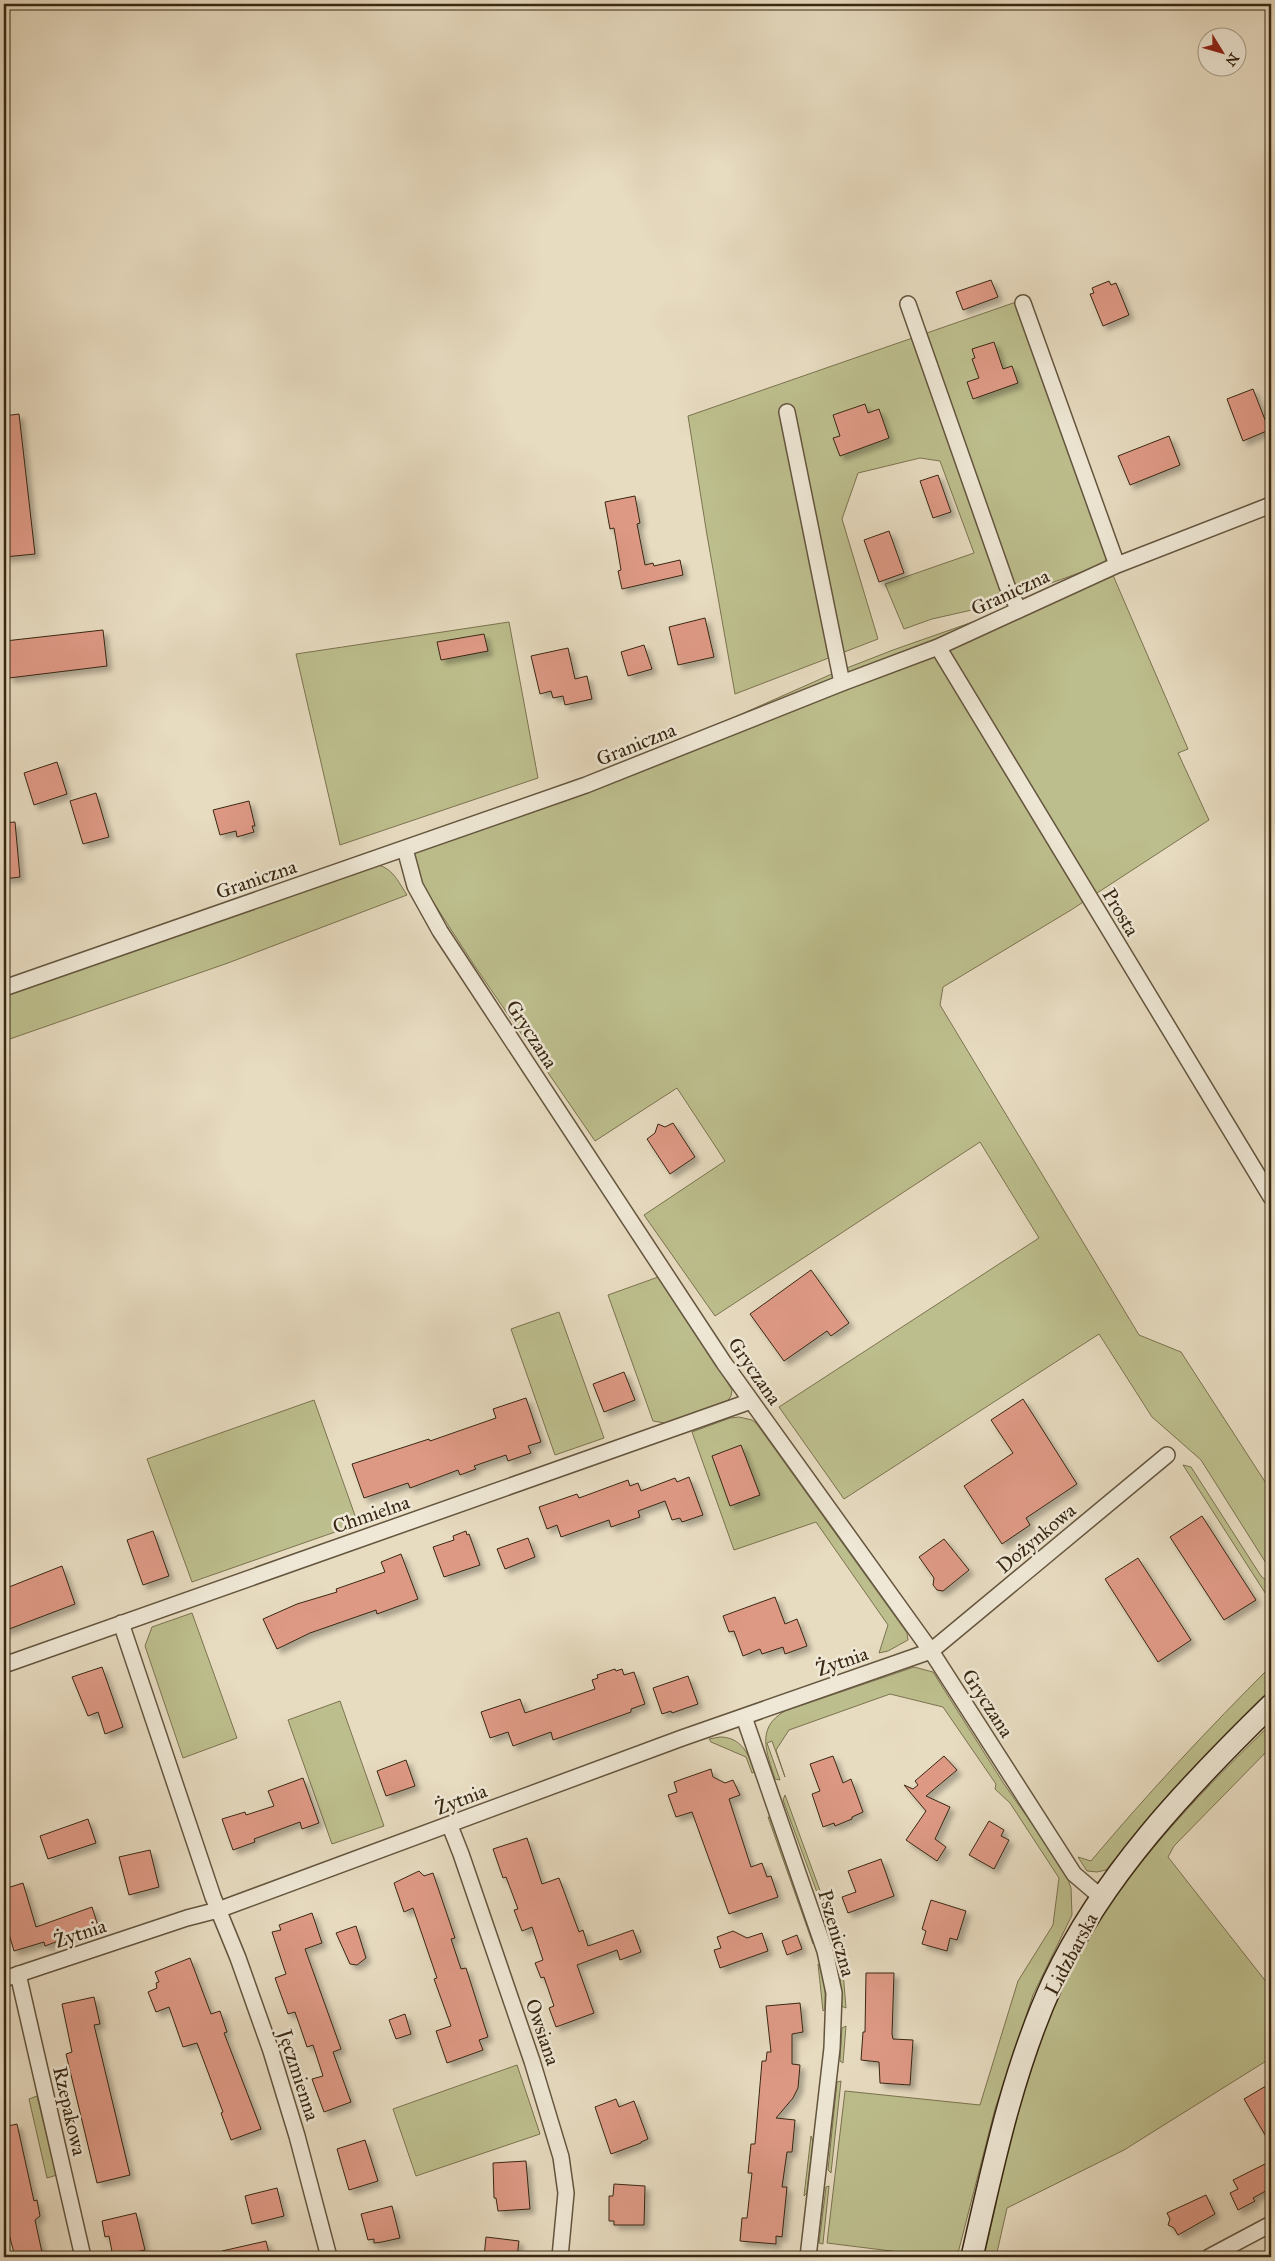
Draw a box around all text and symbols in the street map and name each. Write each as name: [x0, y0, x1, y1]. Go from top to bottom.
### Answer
north arrow: [1198, 28, 1248, 78]
text: N: [1222, 50, 1242, 69]
street label: Graniczna: [967, 563, 1054, 621]
street label: Graniczna: [593, 717, 680, 771]
street label: Graniczna: [212, 854, 300, 904]
street label: Prosta: [1097, 884, 1145, 941]
street label: Gryczana: [501, 995, 563, 1073]
street label: Gryczana: [723, 1333, 787, 1410]
street label: Chmielna: [329, 1489, 413, 1538]
street label: Dożynkowa: [991, 1498, 1081, 1578]
street label: Żytnia: [813, 1640, 872, 1681]
street label: Gryczana: [957, 1664, 1019, 1742]
street label: Żytnia: [431, 1777, 491, 1820]
street label: Pszeniczna: [813, 1887, 861, 1980]
street label: Lidzbarska: [1039, 1908, 1103, 1999]
street label: Żytnia: [51, 1912, 110, 1953]
street label: Owsiana: [520, 1996, 566, 2069]
street label: Jęczmienna: [271, 2025, 325, 2124]
street label: Rzepakowa: [48, 2064, 92, 2158]

